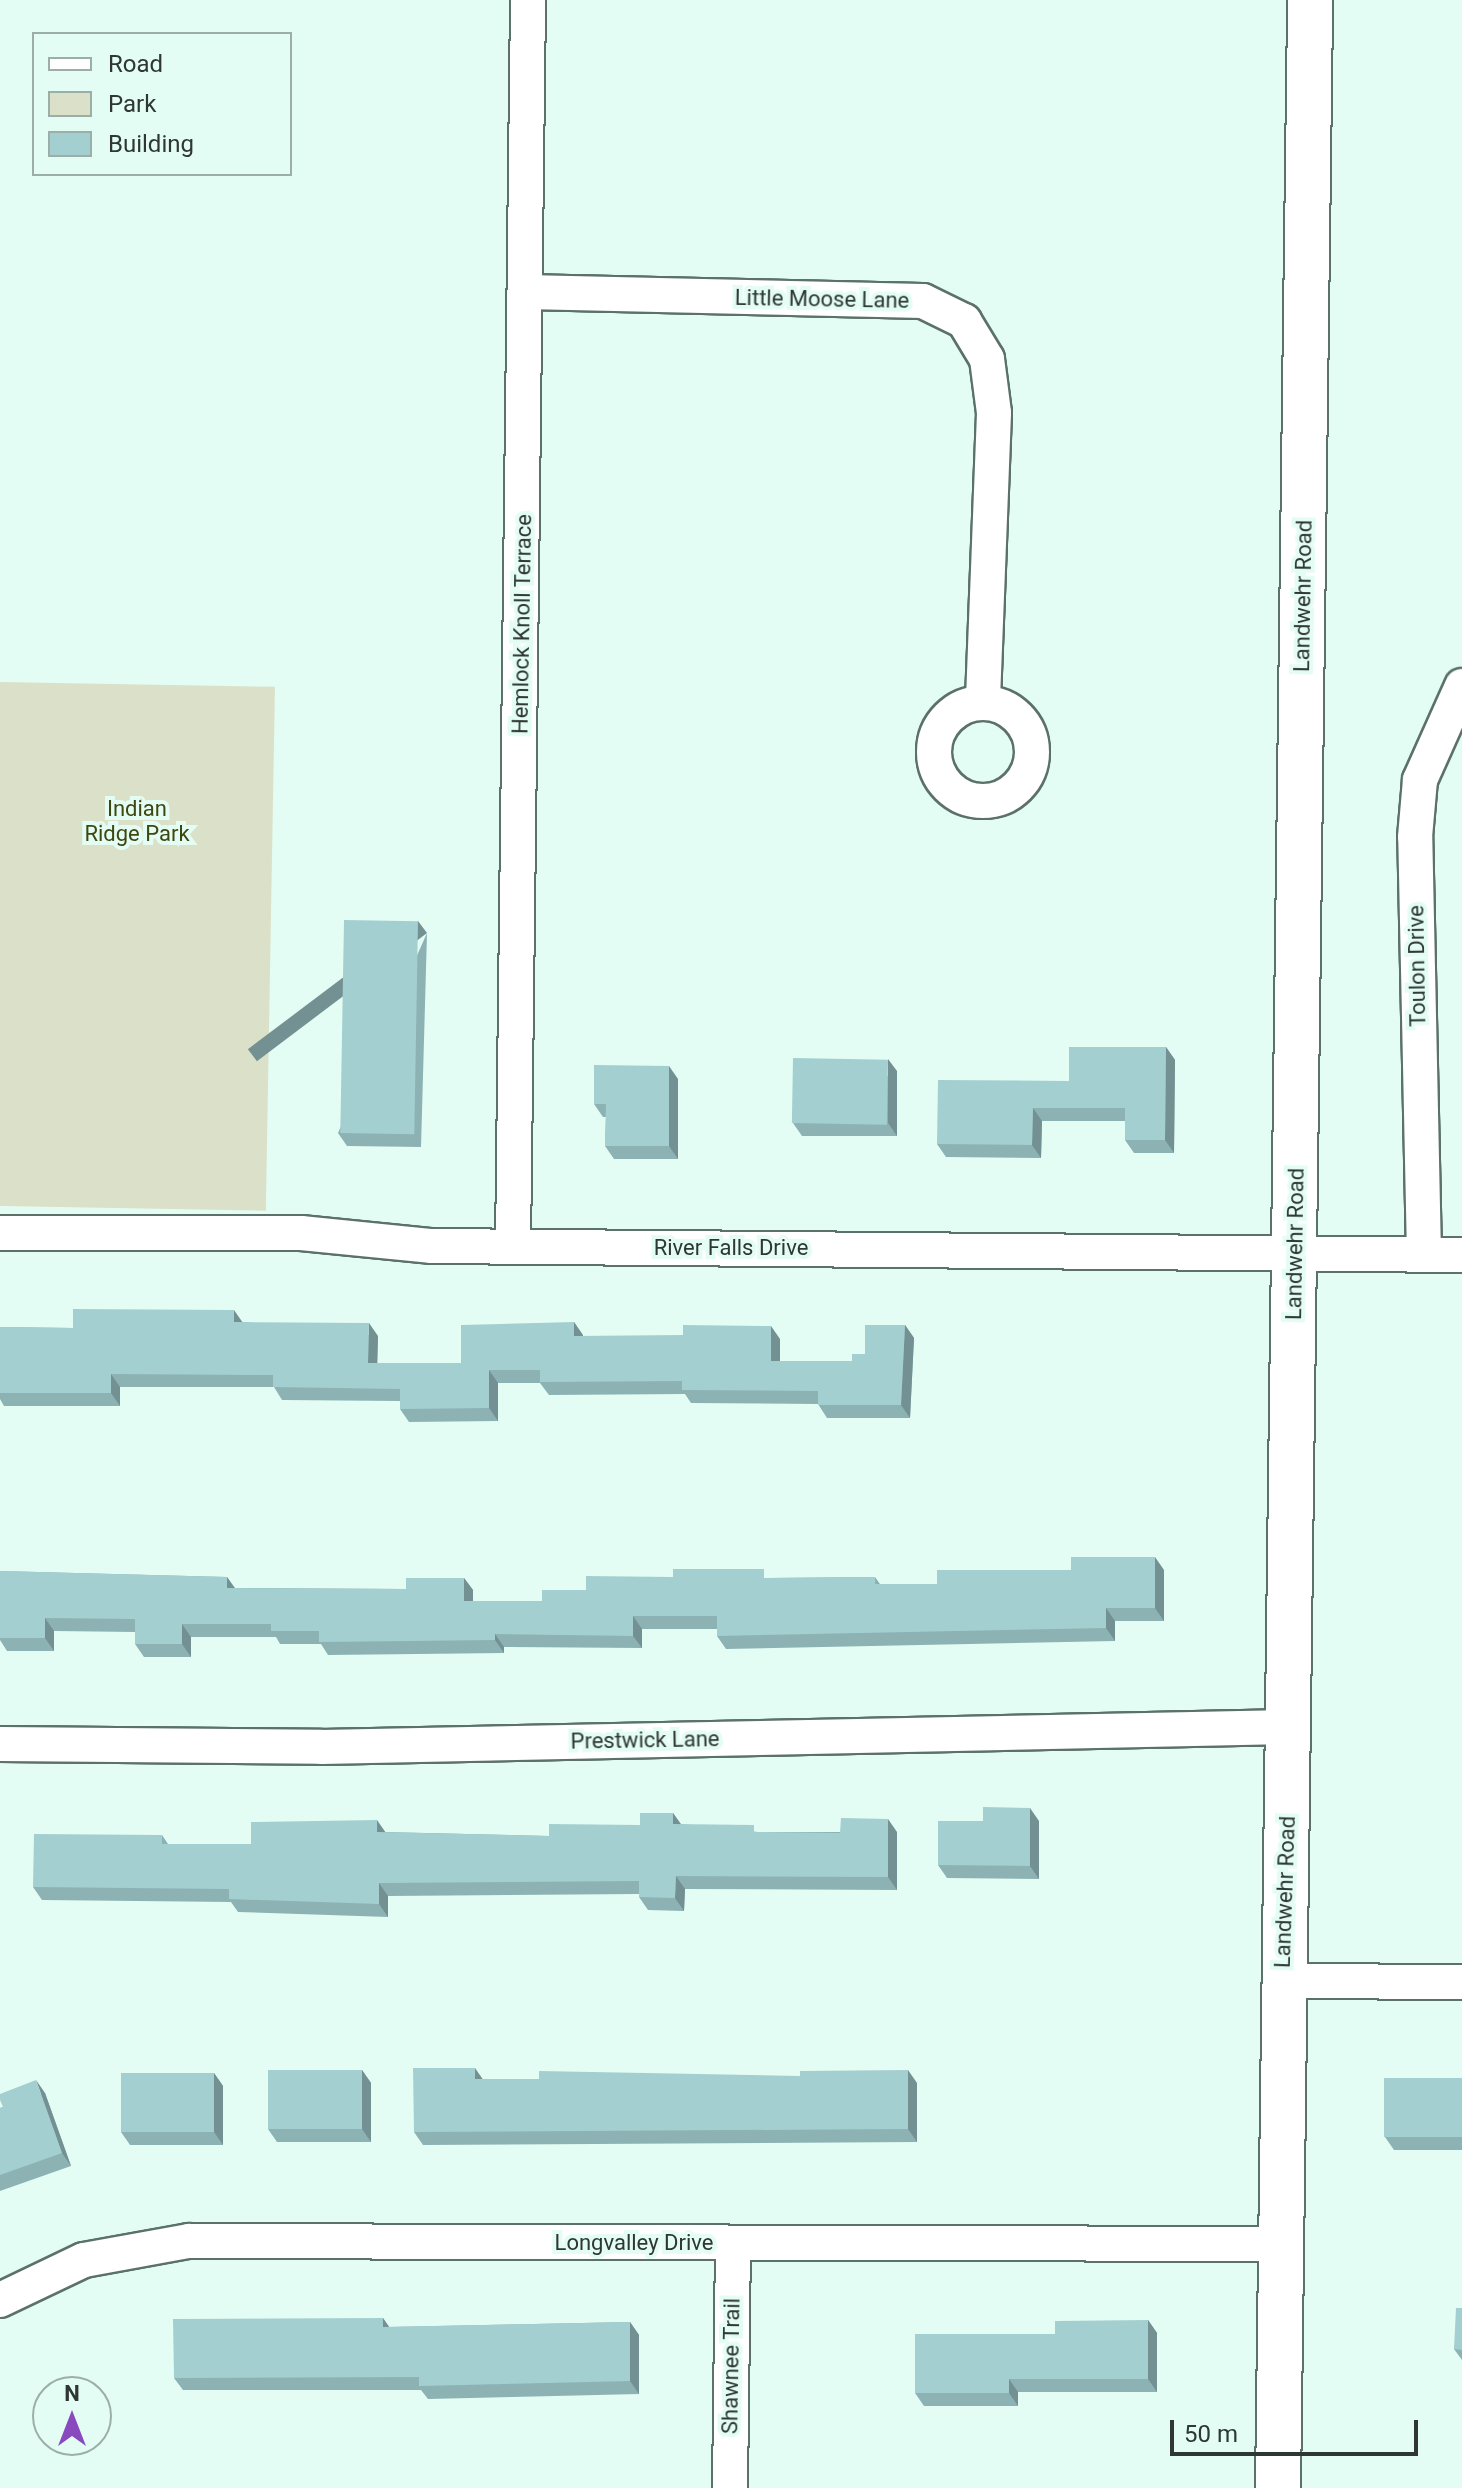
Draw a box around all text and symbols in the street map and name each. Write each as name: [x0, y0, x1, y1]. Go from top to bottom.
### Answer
legend: [32, 32, 292, 176]
text: Road: [108, 50, 163, 78]
text: Park: [108, 90, 156, 118]
text: Building: [108, 130, 194, 158]
street label: Little Moose Lane: [735, 284, 909, 314]
street label: Hemlock Knoll Terrace: [507, 514, 537, 734]
street label: Landwehr Road: [1288, 520, 1318, 672]
park label: Indian Ridge Park: [84, 795, 190, 846]
street label: Toulon Drive: [1403, 905, 1431, 1027]
street label: Landwehr Road: [1280, 1168, 1310, 1320]
street label: River Falls Drive: [654, 1235, 808, 1261]
street label: Prestwick Lane: [570, 1726, 720, 1754]
street label: Landwehr Road: [1269, 1816, 1301, 1968]
street label: Longvalley Drive: [555, 2230, 713, 2256]
street label: Shawnee Trail: [717, 2297, 745, 2435]
north arrow: [32, 2376, 112, 2456]
text: N: [64, 2381, 80, 2406]
scale bar: [1174, 2404, 1422, 2454]
text: 50 m: [1184, 2420, 1238, 2448]

